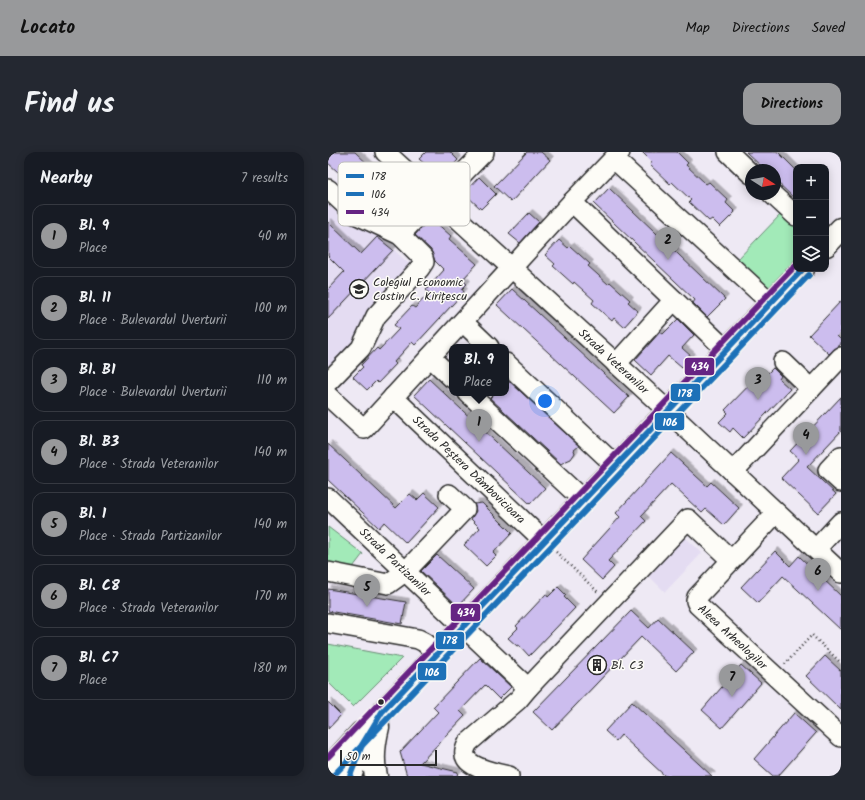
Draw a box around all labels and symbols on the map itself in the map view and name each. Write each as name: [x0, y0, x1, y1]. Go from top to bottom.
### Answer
legend: [338, 162, 470, 226]
north arrow: [745, 164, 781, 200]
text: 178: [371, 168, 387, 186]
text: 106: [371, 186, 386, 204]
text: 434: [371, 204, 389, 222]
pin: 2: [655, 227, 681, 260]
place label: Colegiul Economic Costin C. Kirițescu: [373, 273, 467, 306]
school or university icon: Colegiul Economic Costin C. Kirițescu: [348, 278, 370, 300]
street label: Strada Veteranilor: [574, 324, 654, 399]
line badge: 434: [684, 357, 715, 376]
text: 434: [691, 358, 709, 376]
pin: 3: [745, 367, 771, 400]
line badge: 178: [670, 383, 701, 402]
text: 178: [677, 385, 693, 403]
your location: [535, 391, 555, 411]
pin: 1: [466, 409, 492, 442]
street label: Strada Peștera Dâmbovicioara: [408, 411, 530, 528]
line badge: 106: [654, 412, 685, 431]
text: 106: [663, 414, 677, 432]
pin: 4: [793, 422, 819, 455]
street label: Strada Partizanilor: [355, 523, 437, 602]
pin: 6: [805, 558, 831, 591]
pin: 5: [354, 574, 380, 607]
street label: Aleea Arheologilor: [693, 600, 773, 675]
line badge: 434: [450, 603, 481, 622]
text: 434: [457, 604, 475, 622]
line badge: 178: [435, 631, 465, 650]
text: 178: [442, 632, 458, 650]
building icon: Bl. C3: [586, 654, 608, 676]
place label: Bl. C3: [611, 656, 643, 675]
line badge: 106: [417, 662, 447, 681]
text: 106: [425, 664, 439, 682]
pin: 7: [719, 664, 745, 697]
unlabelled marker: [376, 697, 386, 707]
scale bar: [340, 748, 437, 767]

